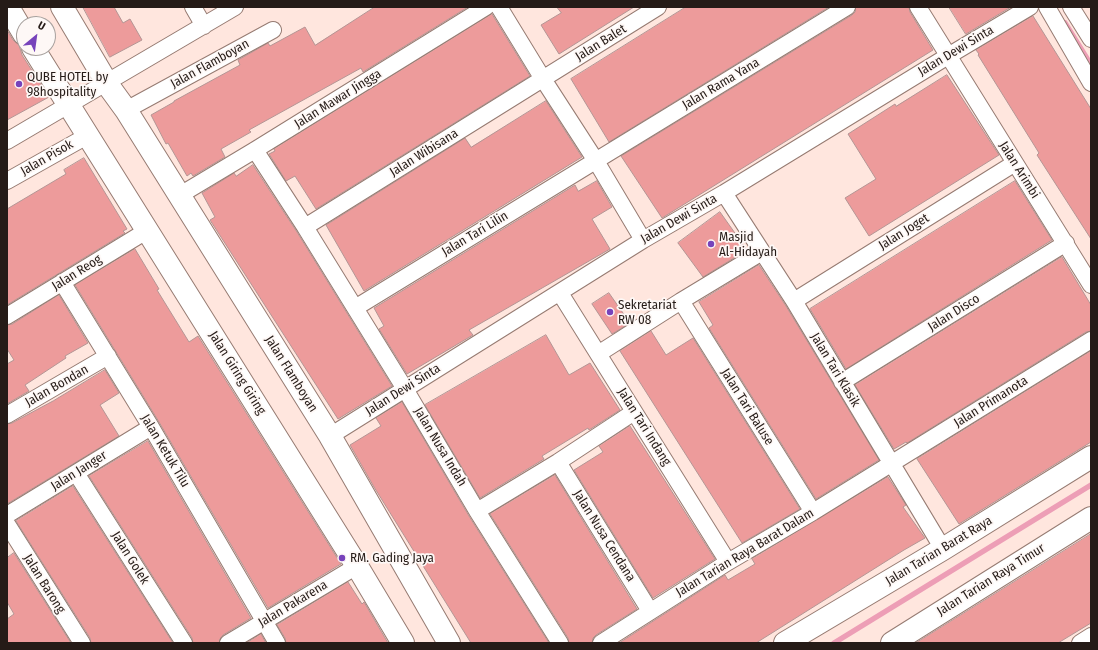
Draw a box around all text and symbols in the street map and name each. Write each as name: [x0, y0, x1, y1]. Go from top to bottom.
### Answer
north arrow: [16, 16, 56, 56]
text: U: [36, 19, 48, 33]
street label: Jalan Balet: [573, 21, 629, 65]
street label: Jalan Dewi Sinta: [915, 22, 997, 80]
street label: Jalan Flamboyan: [168, 36, 252, 92]
street label: Jalan Rama Yana: [680, 55, 762, 113]
street label: Jalan Mawar Jingga: [292, 66, 384, 132]
place label: QUBE HOTEL by 98hospitality: [27, 69, 108, 100]
marker: QUBE HOTEL by 98hospitality: [14, 79, 24, 89]
street label: Jalan Wibisana: [387, 126, 461, 180]
street label: Jalan Pisok: [18, 137, 76, 179]
street label: Jalan Arimbi: [995, 139, 1043, 201]
street label: Jalan Dewi Sinta: [638, 191, 720, 247]
street label: Jalan Tari Lilin: [439, 208, 511, 260]
street label: Jalan Joget: [876, 210, 932, 254]
place label: Masjid Al-Hidayah: [719, 229, 777, 260]
marker: Masjid Al-Hidayah: [706, 239, 716, 249]
street label: Jalan Reog: [49, 252, 105, 294]
street label: Jalan Disco: [925, 291, 983, 335]
place label: Sekretariat RW 08: [618, 297, 676, 328]
marker: Sekretariat RW 08: [605, 307, 615, 317]
street label: Jalan Giring Giring: [205, 328, 269, 418]
street label: Jalan Tari Klasik: [807, 330, 863, 410]
street label: Jalan Flamboyan: [261, 333, 321, 415]
street label: Jalan Dewi Sinta: [363, 361, 443, 419]
street label: Jalan Bondan: [23, 362, 91, 410]
street label: Jalan Tari Baluse: [717, 366, 777, 448]
street label: Jalan Primanota: [951, 373, 1031, 431]
street label: Jalan Tari Indang: [614, 385, 674, 469]
street label: Jalan Nusa Indah: [410, 405, 470, 489]
street label: Jalan Ketuk Tilu: [137, 412, 193, 490]
street label: Jalan Janger: [48, 448, 110, 494]
street label: Jalan Nusa Cendana: [570, 487, 638, 585]
street label: Jalan Tarian Raya Barat Dalam: [673, 506, 817, 600]
street label: Jalan Tarian Barat Raya: [883, 513, 995, 589]
street label: Jalan Golek: [108, 529, 152, 587]
street label: Jalan Tarian Raya Timur: [934, 541, 1048, 619]
place label: RM. Gading Jaya: [350, 550, 434, 566]
street label: Jalan Barong: [20, 552, 68, 616]
marker: RM. Gading Jaya: [337, 553, 347, 563]
street label: Jalan Pakarena: [256, 577, 330, 631]

